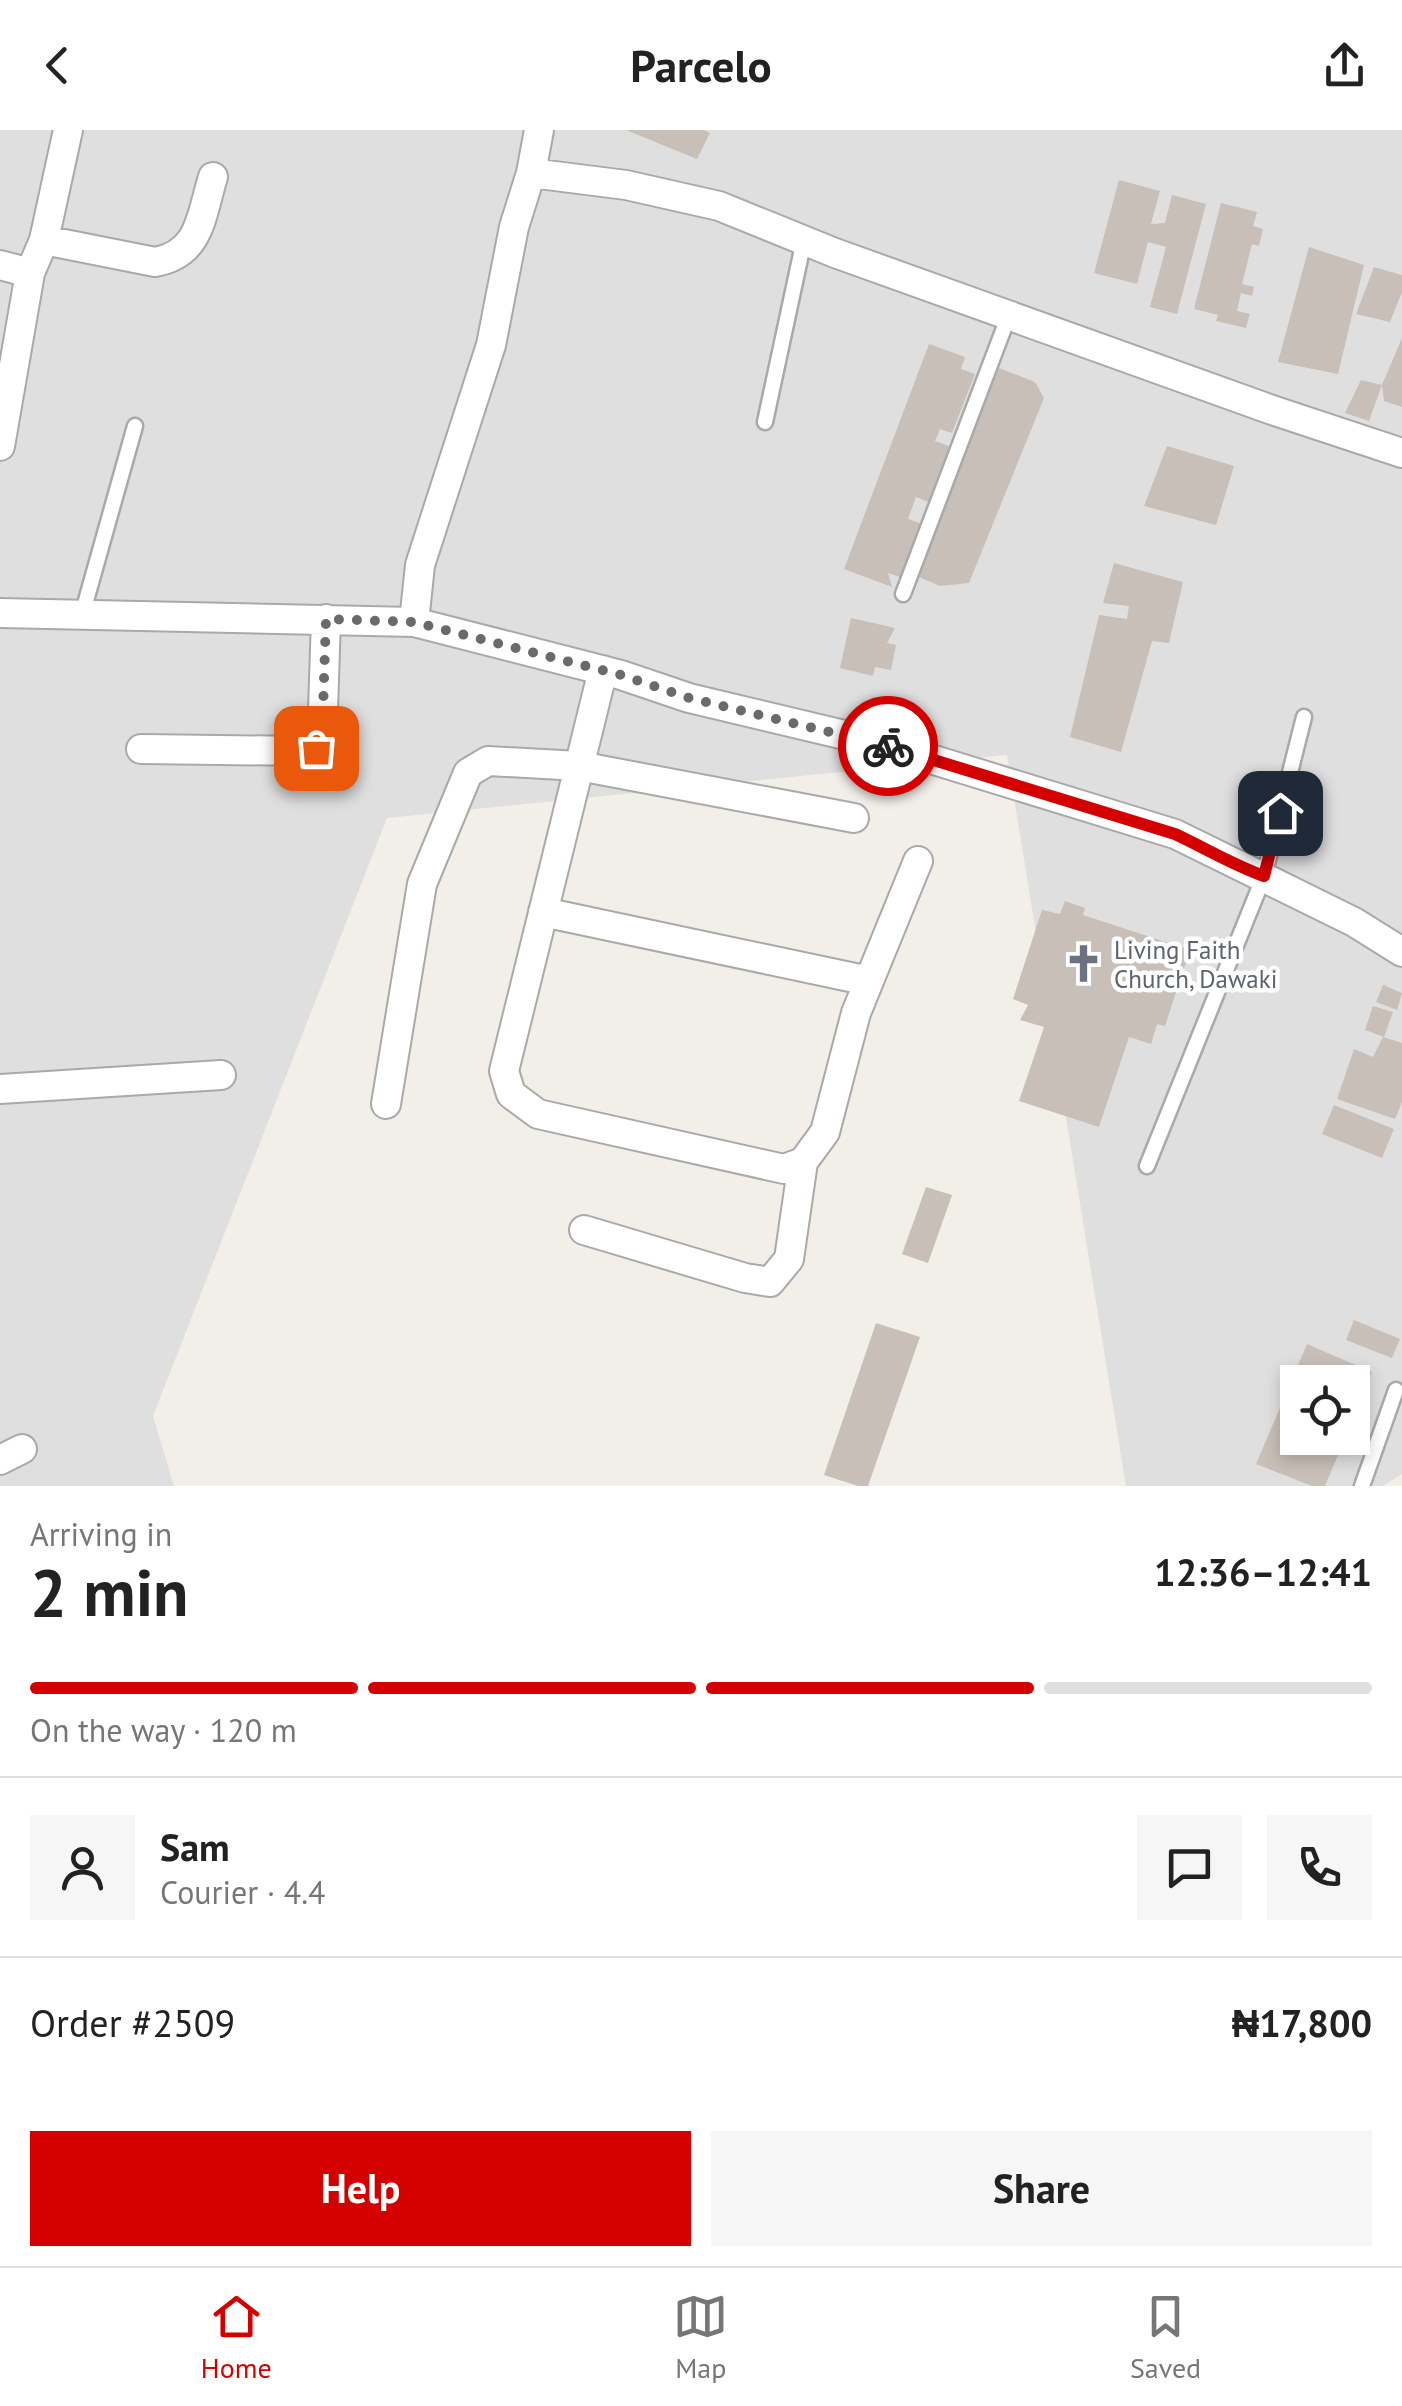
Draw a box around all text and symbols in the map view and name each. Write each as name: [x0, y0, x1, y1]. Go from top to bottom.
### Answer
text: Parcelo: [630, 36, 772, 94]
icon: back: [30, 38, 85, 93]
icon: share: [1317, 38, 1372, 93]
courier: [838, 696, 938, 796]
pin: [274, 706, 359, 791]
icon: bike: [861, 719, 916, 774]
icon: bag: [289, 721, 344, 776]
pin: [1238, 771, 1323, 856]
icon: home: [1253, 786, 1308, 841]
place label: Living Faith Church, Dawaki: [1114, 934, 1277, 995]
church icon: Living Faith Church, Dawaki: [1063, 943, 1105, 985]
map controls: [1280, 1365, 1370, 1455]
button: locate: [1280, 1365, 1370, 1455]
text: Arriving in: [30, 1513, 172, 1555]
text: 12:36–12:41: [1154, 1547, 1372, 1596]
text: 2 min: [30, 1550, 189, 1634]
text: On the way · 120 m: [30, 1709, 297, 1751]
button: person: [30, 1815, 135, 1920]
button: chat: [1137, 1815, 1242, 1920]
button: phone: [1267, 1815, 1372, 1920]
text: Sam: [160, 1822, 230, 1871]
text: Courier · 4.4: [160, 1871, 326, 1913]
text: Order #2509: [30, 1998, 235, 2047]
text: ₦17,800: [1232, 1998, 1372, 2047]
button: Help: [30, 2131, 691, 2246]
button: Share: [711, 2131, 1372, 2246]
tab: Home: [201, 2289, 272, 2386]
tab: Map: [673, 2289, 728, 2386]
tab: Saved: [1130, 2289, 1201, 2386]

